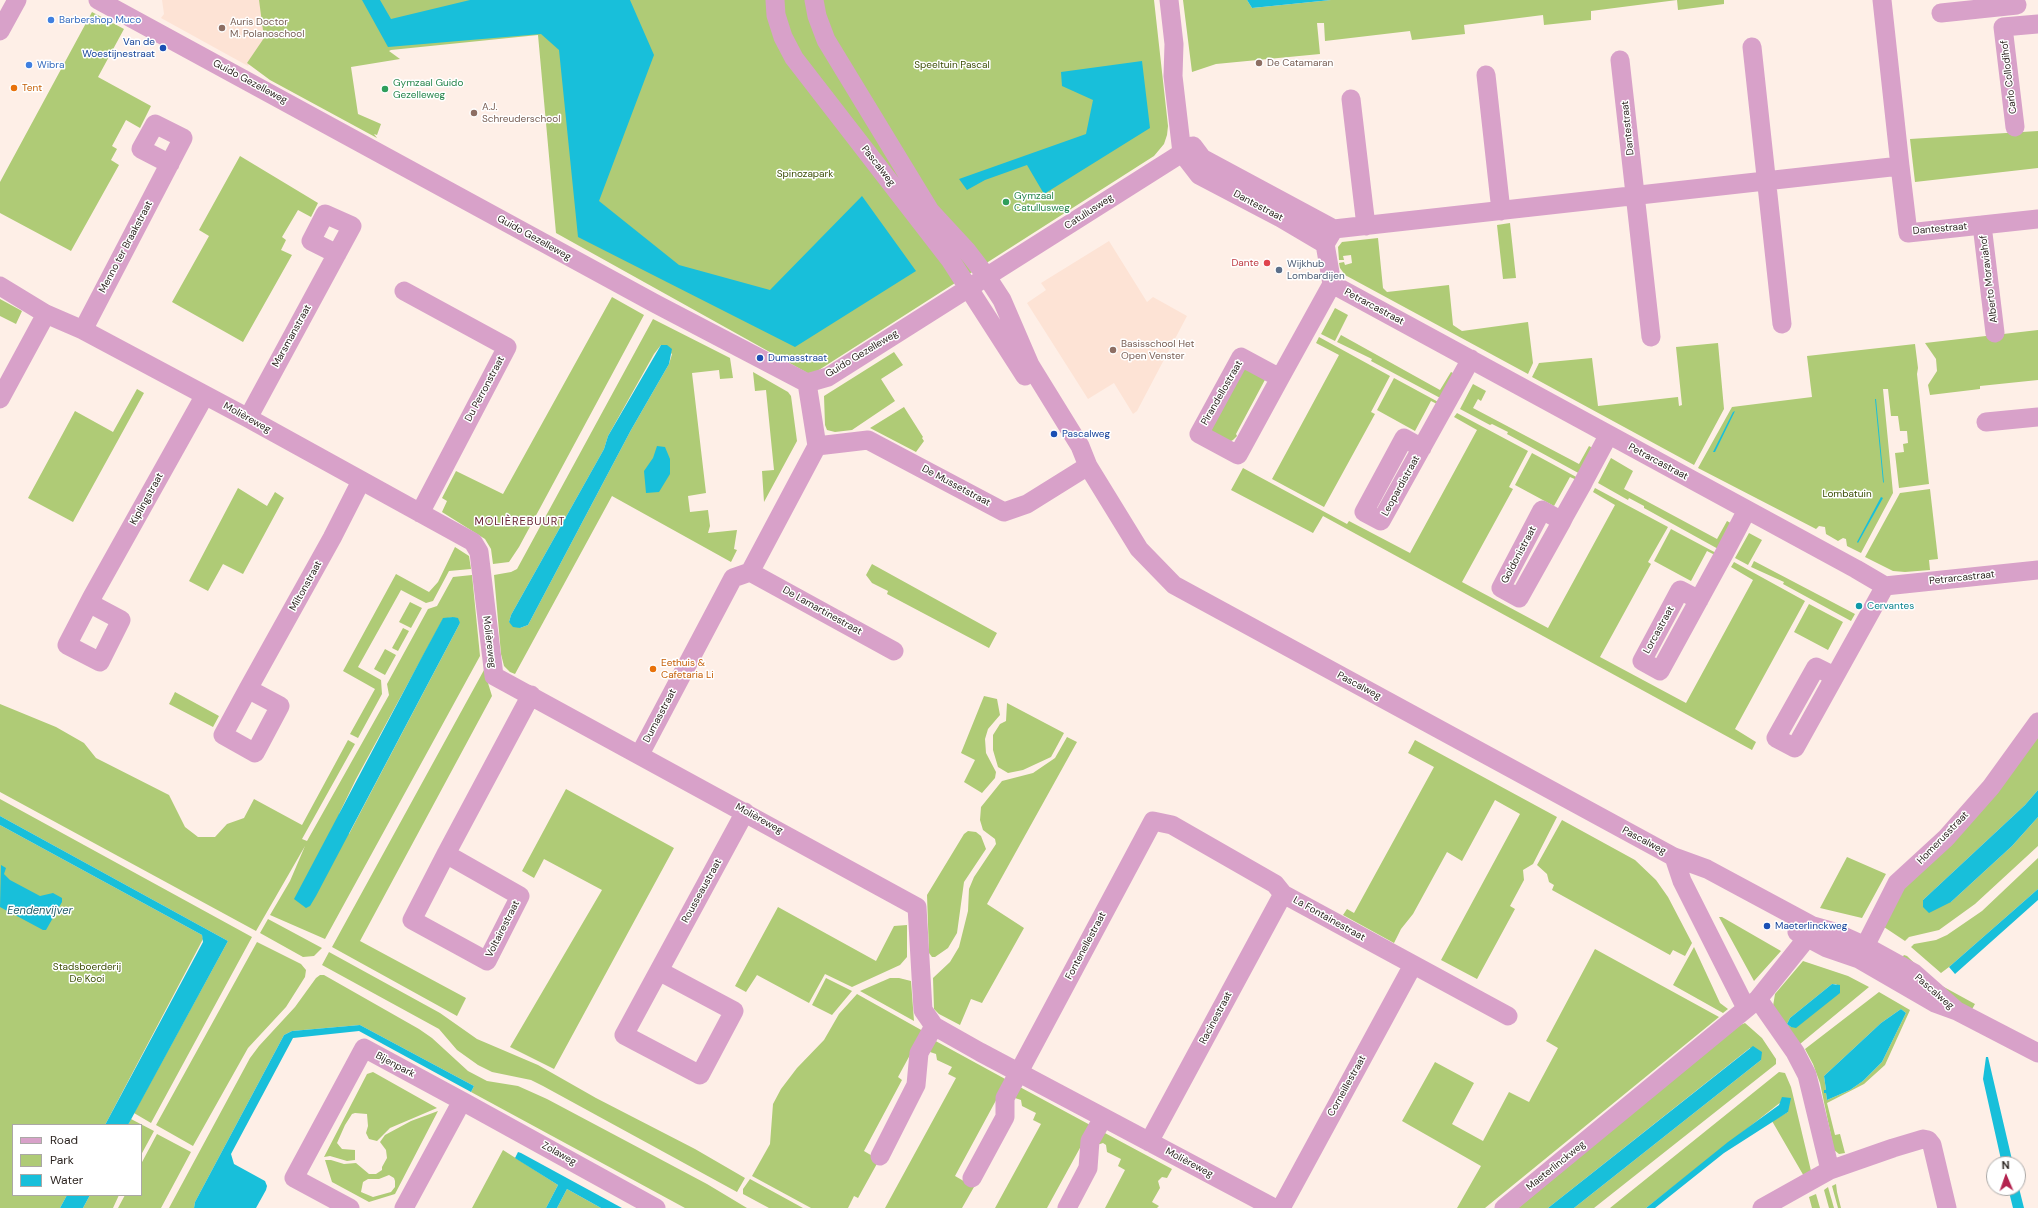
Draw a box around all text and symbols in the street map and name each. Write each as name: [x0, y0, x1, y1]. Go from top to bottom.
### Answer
place label: Barbershop Muco: [59, 14, 141, 26]
marker: Barbershop Muco: [46, 15, 56, 25]
place label: Auris Doctor M. Polanoschool: [230, 16, 304, 40]
marker: Auris Doctor M. Polanoschool: [217, 23, 227, 33]
place label: Van de Woestijnestraat: [82, 36, 155, 60]
street label: Carlo Collodihof: [1999, 39, 2019, 115]
marker: Van de Woestijnestraat: [158, 43, 168, 53]
street label: Guido Gezelleweg: [211, 57, 289, 107]
place label: De Catamaran: [1267, 57, 1333, 69]
marker: De Catamaran: [1254, 58, 1264, 68]
place label: Wibra: [37, 59, 64, 71]
park label: Speeltuin Pascal: [914, 59, 990, 71]
marker: Wibra: [24, 60, 34, 70]
place label: Gymzaal Guido Gezelleweg: [393, 77, 463, 100]
place label: Tent: [22, 82, 42, 94]
marker: Tent: [9, 83, 19, 93]
marker: Gymzaal Guido Gezelleweg: [380, 84, 390, 94]
street label: Dantestraat: [1619, 100, 1637, 156]
place label: A.J. Schreuderschool: [482, 101, 560, 124]
marker: A.J. Schreuderschool: [469, 108, 479, 118]
street label: Pascalweg: [858, 143, 898, 189]
park label: Spinozapark: [777, 168, 833, 180]
street label: Dantestraat: [1231, 188, 1285, 224]
place label: Gymzaal Catullusweg: [1014, 190, 1070, 214]
street label: Catullusweg: [1062, 192, 1116, 232]
marker: Gymzaal Catullusweg: [1001, 197, 1011, 207]
street label: Menno ter Braakstraat: [97, 199, 155, 295]
street label: Guido Gezelleweg: [495, 213, 573, 263]
street label: Dantestraat: [1912, 221, 1968, 237]
street label: Alberto Moraviahof: [1978, 234, 2000, 324]
place label: Dante: [1231, 257, 1259, 269]
marker: Dante: [1262, 258, 1272, 268]
place label: Wijkhub Lombardijen: [1287, 258, 1345, 282]
marker: Wijkhub Lombardijen: [1274, 265, 1284, 275]
street label: Petrarcastraat: [1342, 286, 1406, 328]
street label: Marsmanstraat: [270, 303, 314, 369]
street label: Guido Gezelleweg: [823, 328, 901, 380]
place label: Basisschool Het Open Venster: [1121, 338, 1194, 362]
marker: Basisschool Het Open Venster: [1108, 345, 1118, 355]
place label: Dumasstraat: [768, 352, 827, 364]
marker: Dumasstraat: [755, 353, 765, 363]
street label: Du Perronstraat: [463, 354, 507, 424]
street label: Pirandellostraat: [1199, 359, 1245, 427]
street label: Molièreweg: [221, 400, 273, 436]
place label: Pascalweg: [1062, 428, 1110, 440]
marker: Pascalweg: [1049, 429, 1059, 439]
street label: Petrarcastraat: [1626, 441, 1690, 483]
street label: Leopardistraat: [1379, 454, 1423, 518]
street label: De Mussetstraat: [920, 463, 992, 509]
street label: Kiplingstraat: [128, 471, 166, 527]
park label: Lombatuin: [1822, 488, 1872, 500]
district label: MOLIÈREBUURT: [475, 515, 565, 529]
street label: Goldonistraat: [1499, 524, 1539, 586]
street label: Miltonstraat: [287, 559, 325, 613]
street label: Petrarcastraat: [1929, 569, 1995, 587]
street label: De Lamartinestraat: [780, 584, 864, 638]
place label: Cervantes: [1867, 600, 1914, 612]
marker: Cervantes: [1854, 601, 1864, 611]
street label: Lorcastraat: [1641, 604, 1677, 656]
street label: Molièreweg: [480, 615, 498, 669]
place label: Eethuis & Cafetaria Li: [661, 657, 714, 680]
marker: Eethuis & Cafetaria Li: [648, 664, 658, 674]
street label: Pascalweg: [1335, 669, 1383, 703]
street label: Dumasstraat: [641, 687, 679, 745]
street label: Molièreweg: [733, 801, 785, 837]
street label: Homerusstraat: [1915, 809, 1971, 867]
street label: Pascalweg: [1620, 824, 1668, 858]
street label: Rousseaustraat: [679, 857, 725, 925]
street label: La Fontainestraat: [1291, 894, 1367, 944]
street label: Voltairestraat: [484, 899, 522, 959]
water label: Eendenvijver: [7, 904, 73, 918]
street label: Fontenellestraat: [1063, 910, 1109, 982]
place label: Maeterlinckweg: [1775, 920, 1847, 932]
marker: Maeterlinckweg: [1762, 921, 1772, 931]
park label: Stadsboerderij De Kooi: [53, 961, 121, 984]
street label: Pascalweg: [1912, 972, 1956, 1012]
street label: Racinestraat: [1197, 990, 1235, 1046]
street label: Bijenpark: [373, 1050, 417, 1080]
street label: Corneillestraat: [1325, 1053, 1369, 1119]
legend: [12, 1124, 142, 1196]
text: Road: [50, 1132, 78, 1148]
street label: Maeterlinckweg: [1524, 1139, 1588, 1193]
street label: Zolaweg: [540, 1140, 578, 1168]
street label: Molièreweg: [1163, 1145, 1215, 1181]
text: Park: [50, 1152, 74, 1168]
north arrow: [1986, 1156, 2026, 1196]
text: N: [2001, 1158, 2010, 1172]
text: Water: [50, 1172, 83, 1188]

